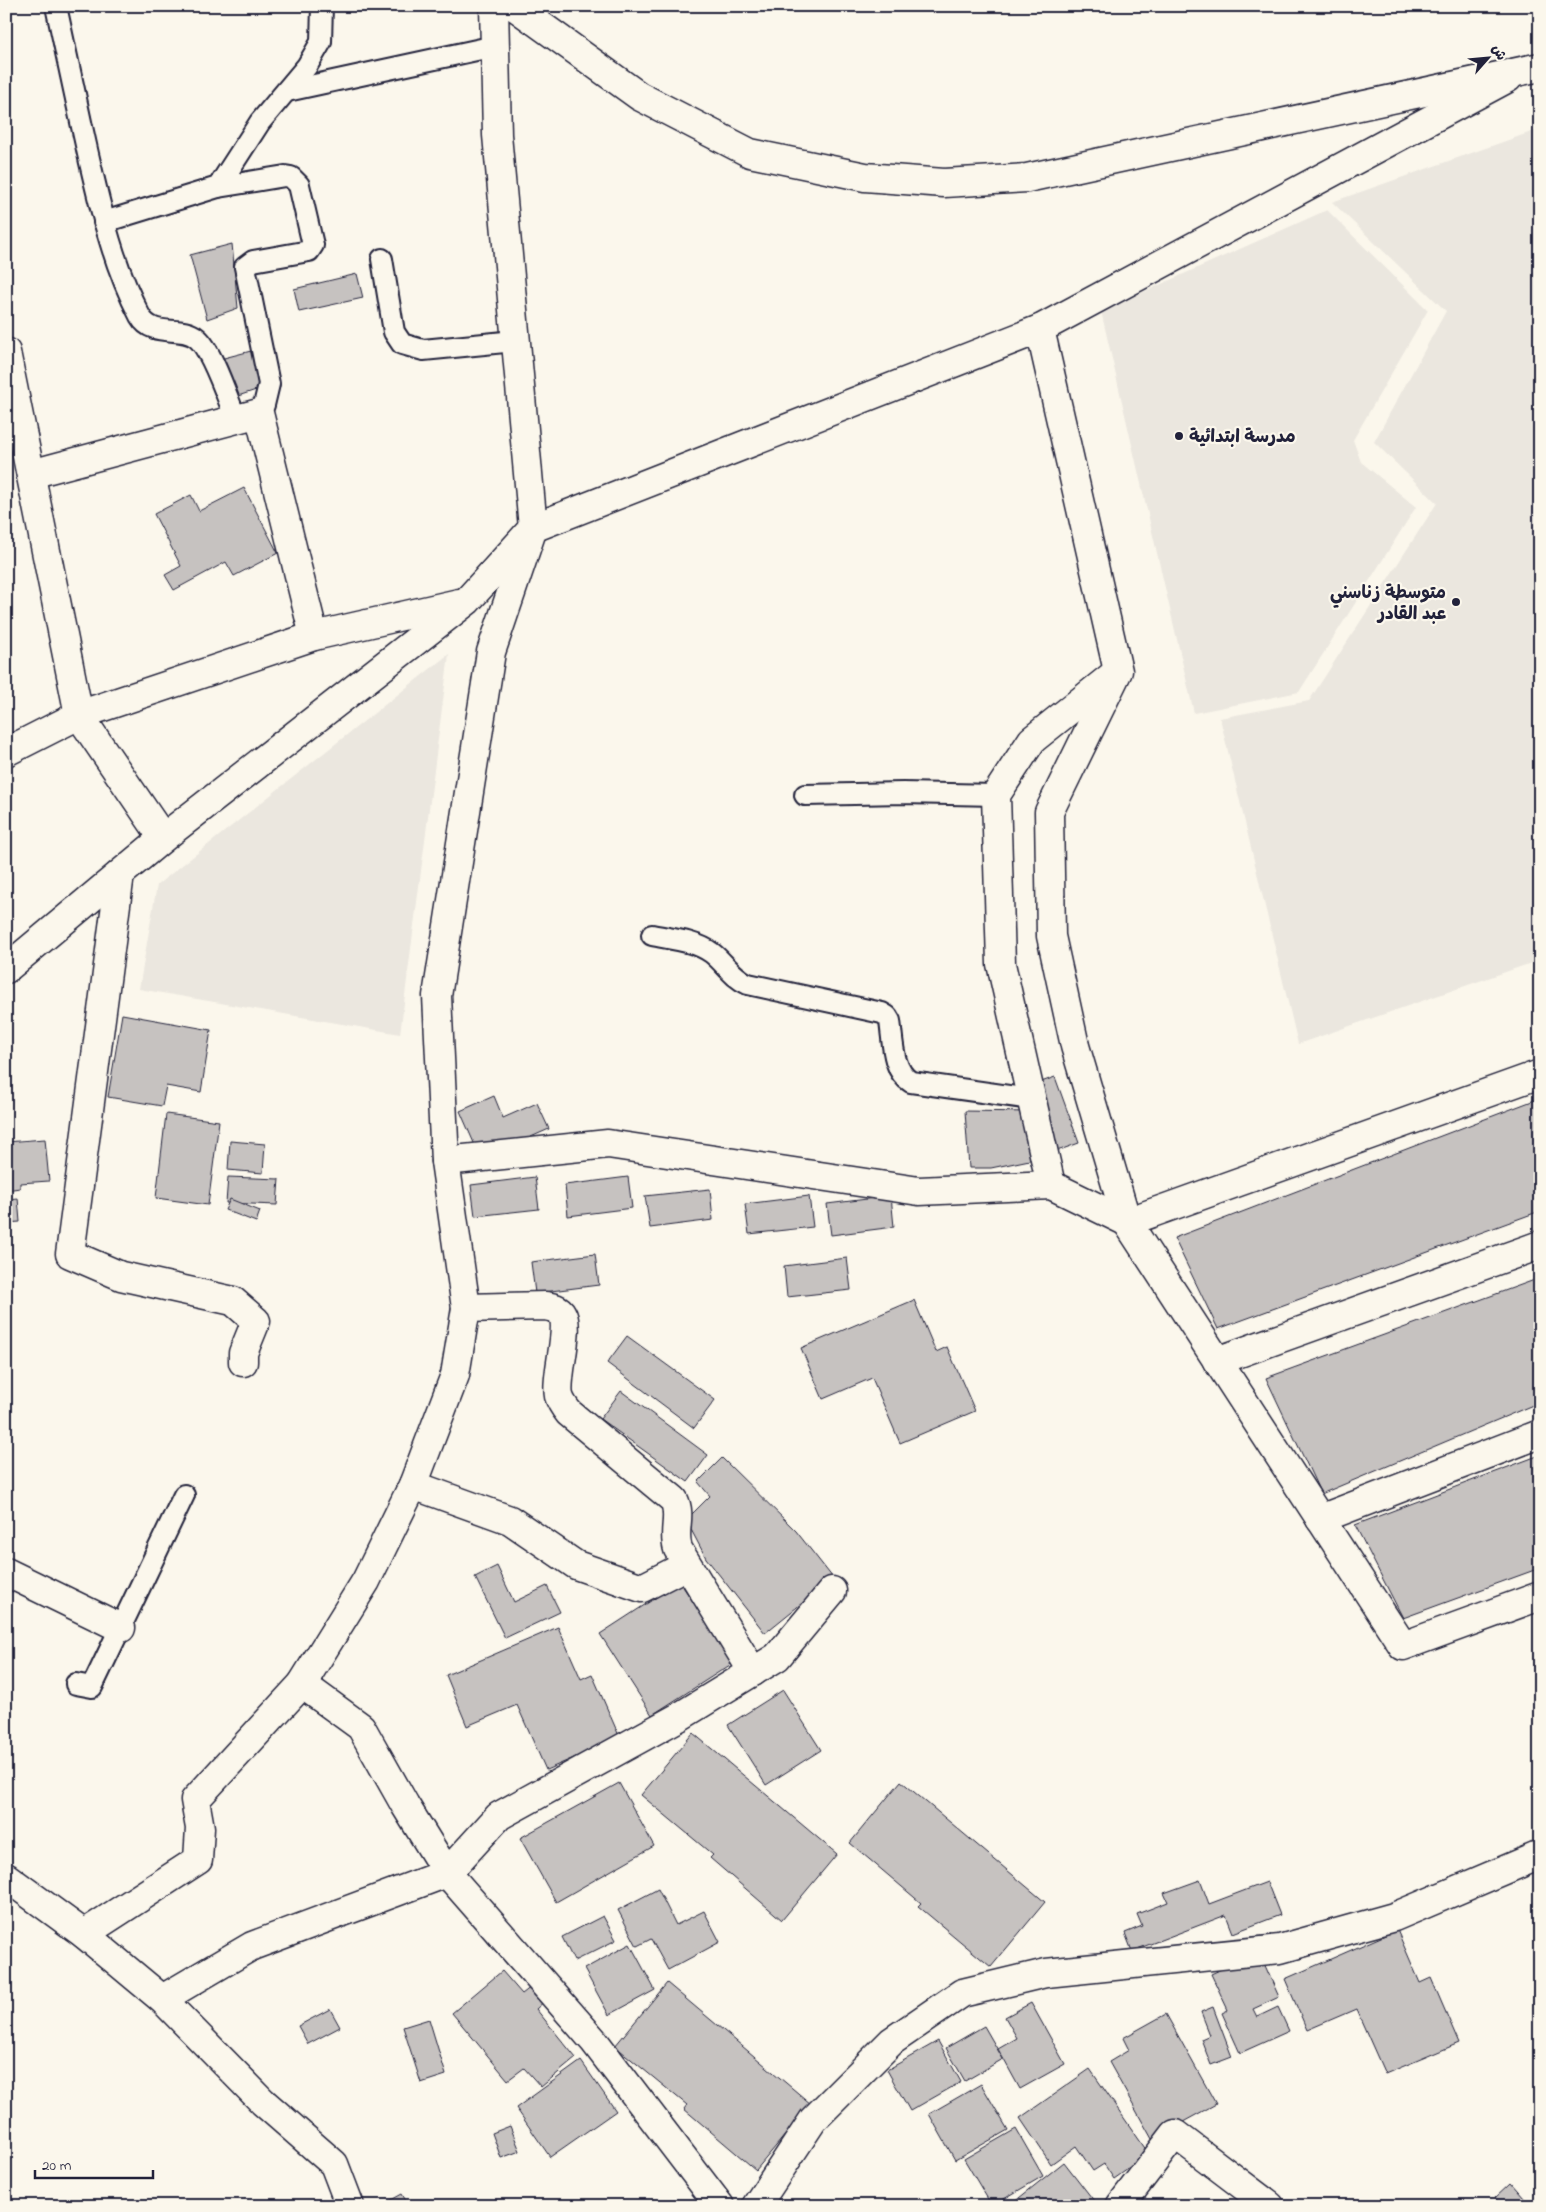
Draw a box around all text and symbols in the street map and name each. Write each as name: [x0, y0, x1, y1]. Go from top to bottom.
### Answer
north arrow: [1464, 32, 1514, 82]
text: ش: [1485, 41, 1511, 64]
place label: مدرسة ابتدائية: [1189, 425, 1296, 451]
marker: مدرسة ابتدائية: [1173, 430, 1185, 442]
place label: متوسطة زناسني عبد القادر: [1330, 581, 1446, 628]
marker: متوسطة زناسني عبد القادر: [1450, 596, 1462, 608]
scale bar: [35, 2147, 152, 2179]
text: 20 m: [42, 2155, 72, 2177]

